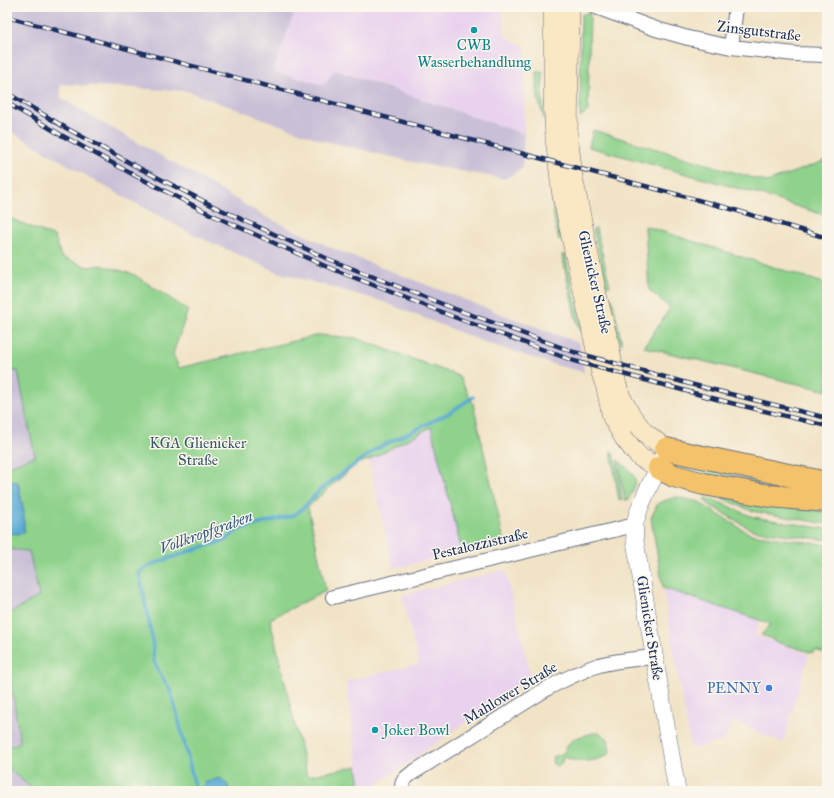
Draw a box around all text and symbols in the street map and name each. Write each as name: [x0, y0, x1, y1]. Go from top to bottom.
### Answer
street label: Zinsgutstraße: [716, 17, 802, 45]
marker: CWB Wasserbehandlung: [469, 25, 479, 35]
place label: CWB Wasserbehandlung: [417, 36, 532, 71]
street label: Glienicker Straße: [574, 228, 616, 336]
park label: KGA Glienicker Straße: [150, 434, 247, 469]
water label: Vollkropfgraben: [157, 506, 256, 559]
street label: Pestalozzistraße: [430, 524, 530, 564]
street label: Glienicker Straße: [633, 574, 667, 682]
street label: Mahlower Straße: [460, 658, 560, 728]
place label: PENNY: [707, 679, 761, 697]
marker: PENNY: [764, 683, 774, 693]
place label: Joker Bowl: [381, 721, 451, 740]
marker: Joker Bowl: [370, 725, 380, 735]

